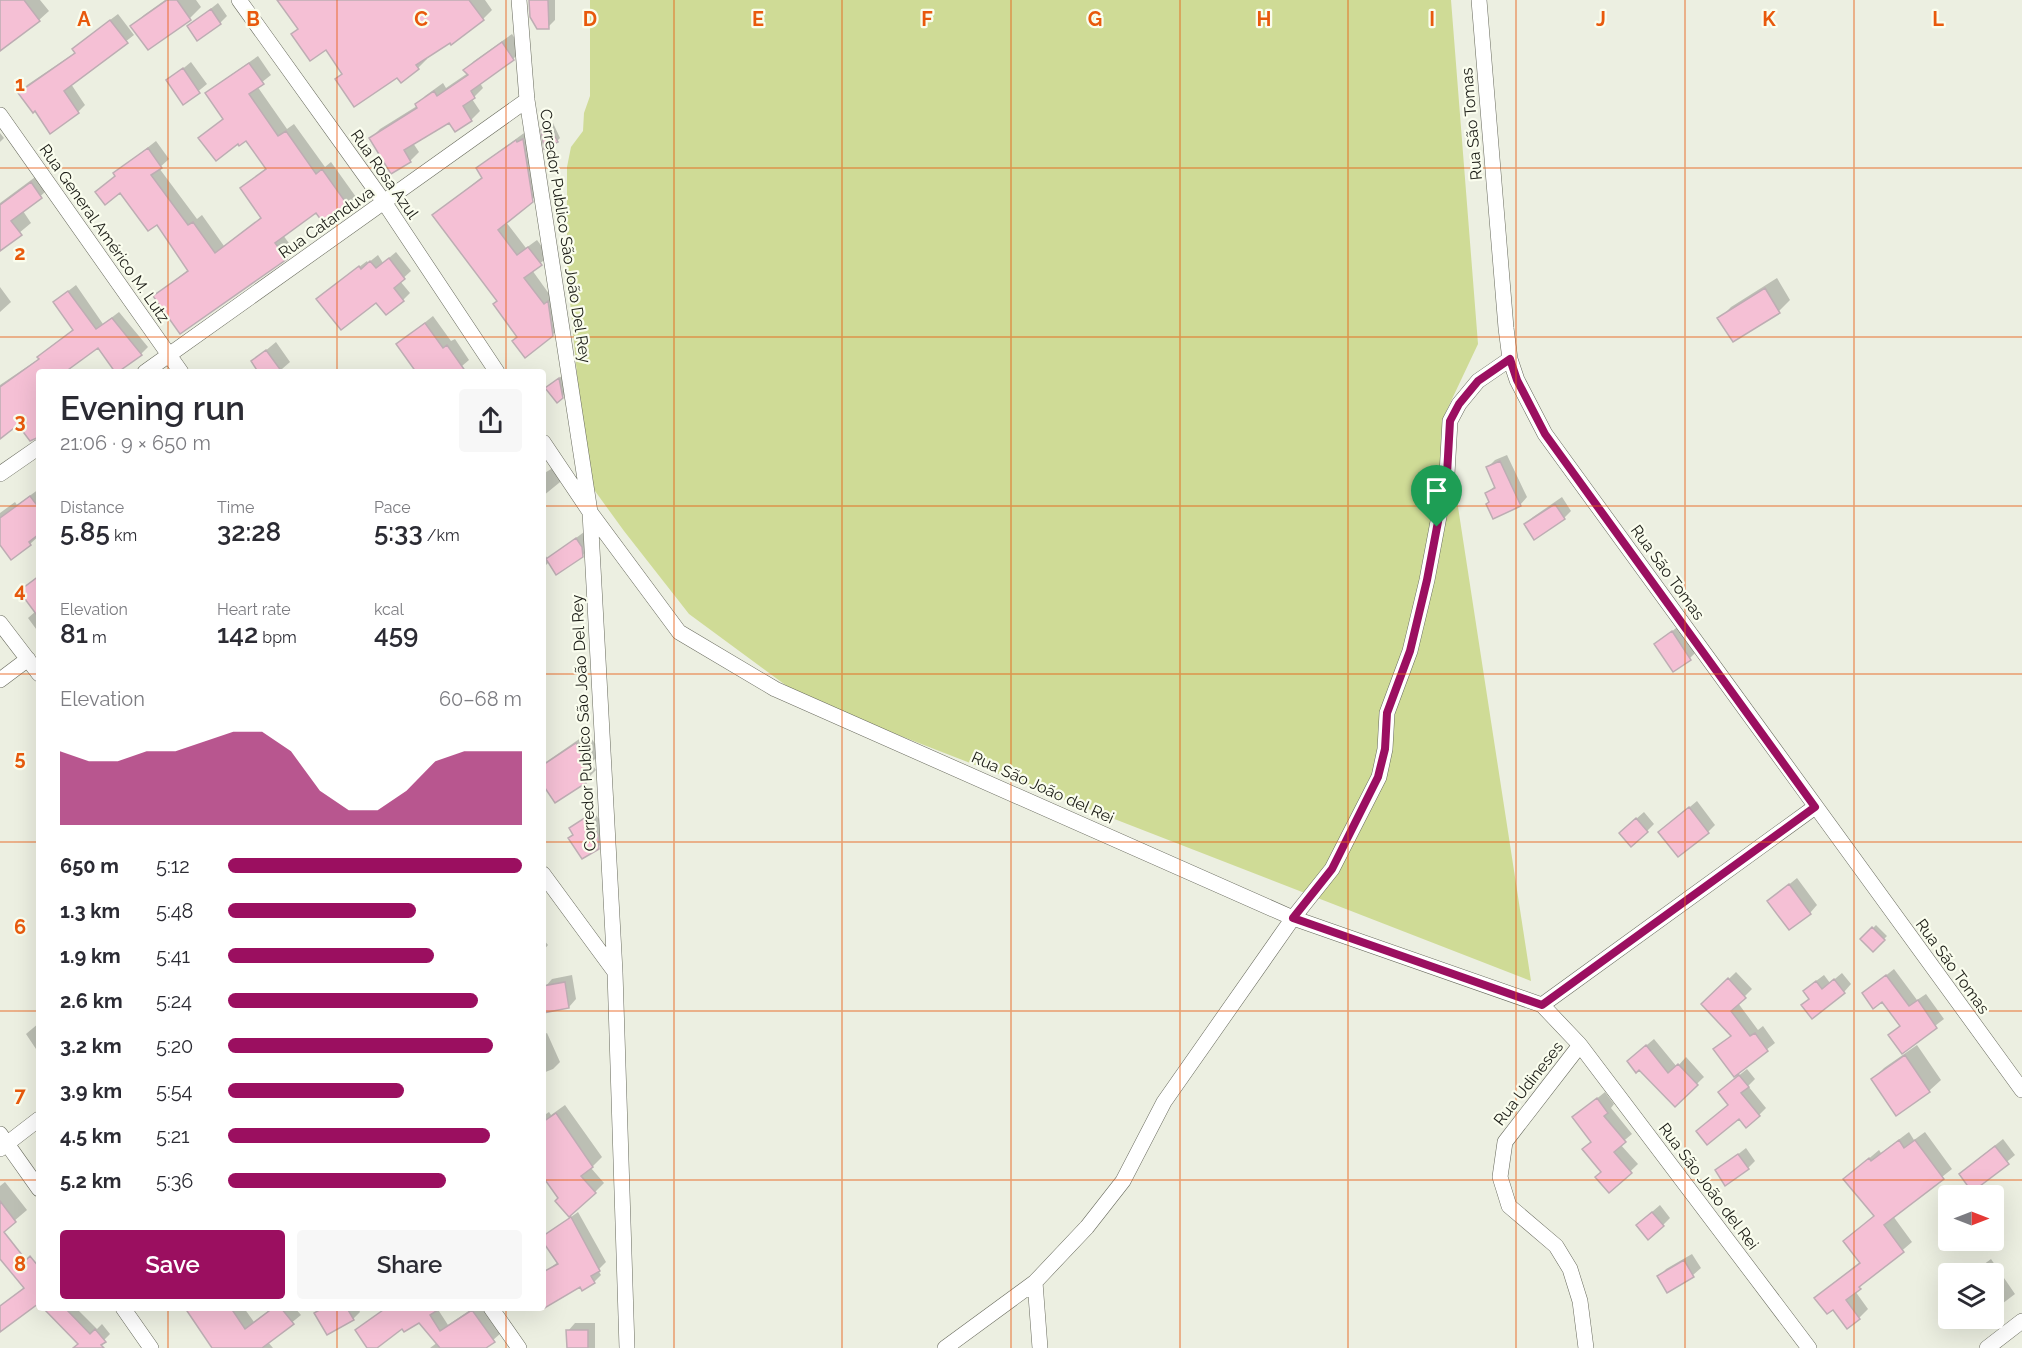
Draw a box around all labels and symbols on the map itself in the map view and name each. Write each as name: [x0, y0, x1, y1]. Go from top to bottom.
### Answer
text: A: [77, 7, 91, 31]
text: B: [246, 7, 260, 31]
text: C: [414, 7, 428, 31]
text: D: [583, 7, 597, 31]
text: E: [752, 7, 764, 31]
text: F: [921, 7, 933, 31]
text: G: [1088, 7, 1102, 31]
text: H: [1257, 7, 1271, 31]
text: I: [1429, 7, 1435, 31]
text: J: [1596, 7, 1606, 31]
text: K: [1762, 7, 1776, 31]
text: L: [1932, 7, 1944, 31]
street label: Rua São Tomas: [1457, 67, 1486, 181]
text: 1: [15, 72, 25, 96]
street label: Corredor Publico São João Del Rey: [536, 108, 595, 365]
street label: Rua Rosa Azul: [347, 126, 423, 223]
street label: Rua General Américo M. Lutz: [36, 140, 174, 326]
street label: Rua Catanduva: [275, 182, 378, 262]
text: 2: [14, 241, 26, 265]
text: 3: [14, 409, 26, 433]
pin: [1411, 465, 1462, 527]
street label: Rua São Tomas: [1627, 521, 1709, 624]
text: 4: [14, 578, 26, 602]
street label: Corredor Publico São João Del Rey: [567, 594, 600, 852]
text: 5: [14, 746, 26, 770]
street label: Rua São João del Rei: [969, 747, 1117, 827]
text: 6: [14, 915, 26, 939]
street label: Rua São Tomas: [1912, 915, 1994, 1018]
street label: Rua Udineses: [1490, 1037, 1567, 1129]
text: 7: [14, 1083, 26, 1107]
street label: Rua São João del Rei: [1655, 1119, 1763, 1254]
north arrow: [1938, 1185, 2004, 1251]
text: 8: [14, 1252, 26, 1276]

